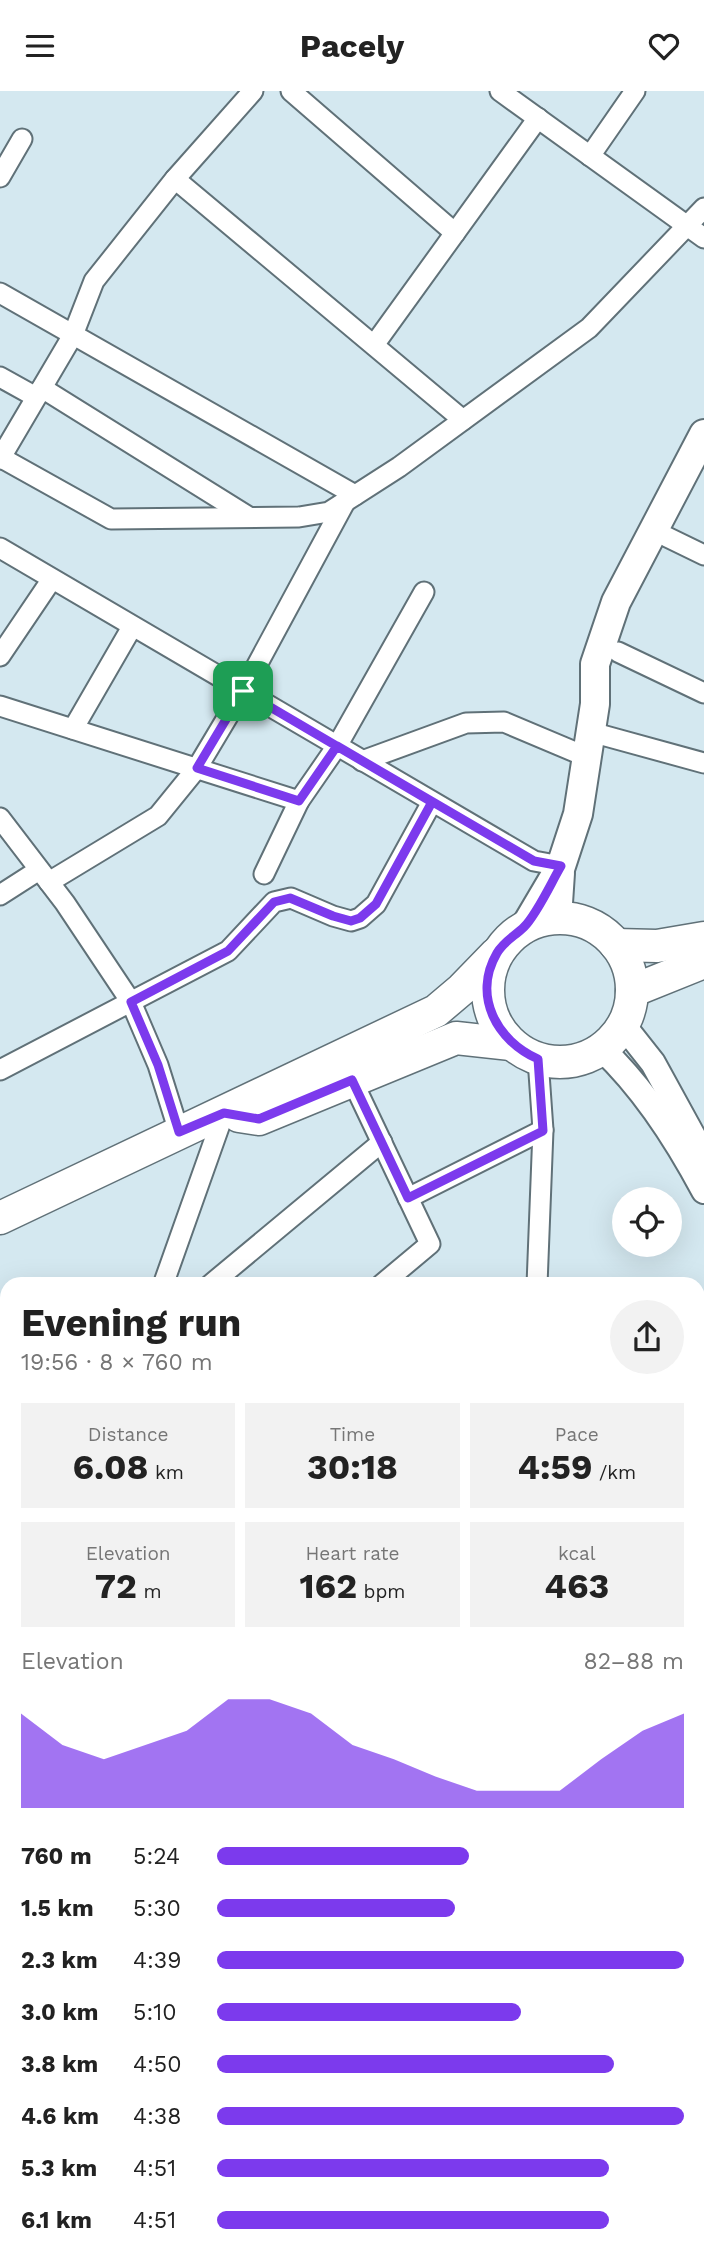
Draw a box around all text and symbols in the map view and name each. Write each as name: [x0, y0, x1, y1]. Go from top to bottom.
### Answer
icon: menu: [21, 27, 59, 65]
text: Pacely: [300, 27, 404, 65]
icon: heart: [645, 27, 683, 65]
pin: [213, 661, 273, 721]
icon: arrive: [224, 672, 262, 710]
map controls: [612, 1187, 682, 1257]
button: locate: [612, 1187, 682, 1257]
button: share: [610, 1300, 684, 1374]
text: Evening run: [21, 1301, 241, 1345]
text: 19:56 · 8 × 760 m: [21, 1349, 213, 1376]
text: Distance: [88, 1423, 169, 1446]
text: Time: [330, 1423, 375, 1446]
text: Pace: [555, 1423, 599, 1446]
text: 6.08: [73, 1446, 148, 1488]
text: 30:18: [307, 1446, 398, 1488]
text: 4:59: [517, 1446, 593, 1488]
text: km: [148, 1461, 184, 1484]
text: /km: [593, 1461, 636, 1484]
text: Elevation: [86, 1542, 171, 1565]
text: Heart rate: [306, 1542, 399, 1565]
text: kcal: [558, 1542, 596, 1565]
text: 72: [95, 1565, 137, 1607]
text: 162: [300, 1565, 357, 1607]
text: 463: [544, 1565, 609, 1607]
text: m: [137, 1580, 162, 1603]
text: bpm: [357, 1580, 405, 1603]
text: Elevation: [21, 1648, 124, 1675]
text: 82–88 m: [584, 1648, 684, 1675]
text: 760 m: [21, 1843, 92, 1870]
text: 5:24: [133, 1843, 180, 1870]
text: 1.5 km: [21, 1895, 94, 1922]
text: 5:30: [133, 1895, 181, 1922]
text: 2.3 km: [21, 1947, 98, 1974]
text: 4:39: [133, 1947, 181, 1974]
text: 3.0 km: [21, 1999, 98, 2026]
text: 5:10: [133, 1999, 176, 2026]
text: 3.8 km: [21, 2051, 98, 2078]
text: 4:50: [133, 2051, 182, 2078]
text: 4.6 km: [21, 2103, 99, 2130]
text: 4:38: [133, 2103, 181, 2130]
text: 5.3 km: [21, 2155, 97, 2182]
text: 4:51: [133, 2155, 176, 2182]
text: 6.1 km: [21, 2207, 92, 2234]
text: 4:51: [133, 2207, 176, 2234]

